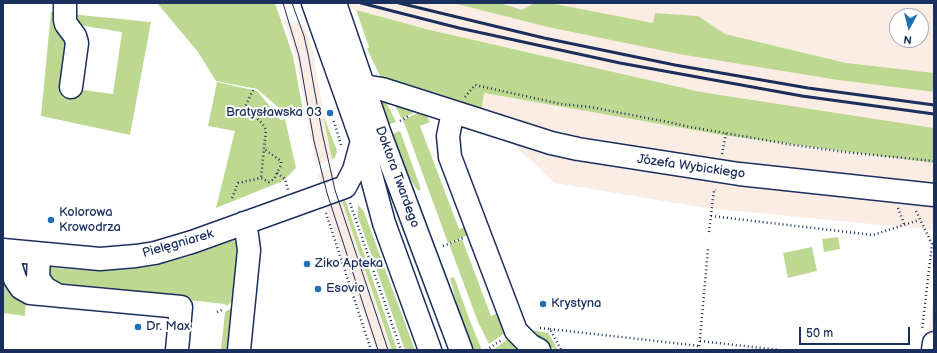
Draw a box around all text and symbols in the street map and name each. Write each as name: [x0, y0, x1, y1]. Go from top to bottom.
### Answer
north arrow: [889, 8, 929, 48]
text: N: [903, 32, 913, 46]
place label: Bratysławska 03: [226, 105, 322, 121]
marker: Bratysławska 03: [325, 108, 335, 118]
street label: Doktora Twardego: [371, 124, 423, 230]
street label: Józefa Wybickiego: [636, 152, 746, 182]
place label: Kolorowa Krowodrza: [59, 205, 121, 236]
marker: Kolorowa Krowodrza: [46, 215, 56, 225]
street label: Pielęgniarek: [141, 226, 215, 262]
place label: Ziko Apteka: [315, 256, 383, 272]
marker: Ziko Apteka: [302, 259, 312, 269]
place label: Esovio: [326, 281, 365, 297]
marker: Esovio: [313, 284, 323, 294]
place label: Krystyna: [551, 296, 601, 312]
marker: Krystyna: [538, 299, 548, 309]
place label: Dr. Max: [146, 319, 190, 335]
scale bar: [801, 319, 912, 345]
marker: Dr. Max: [133, 322, 143, 332]
text: 50 m: [806, 326, 833, 341]

